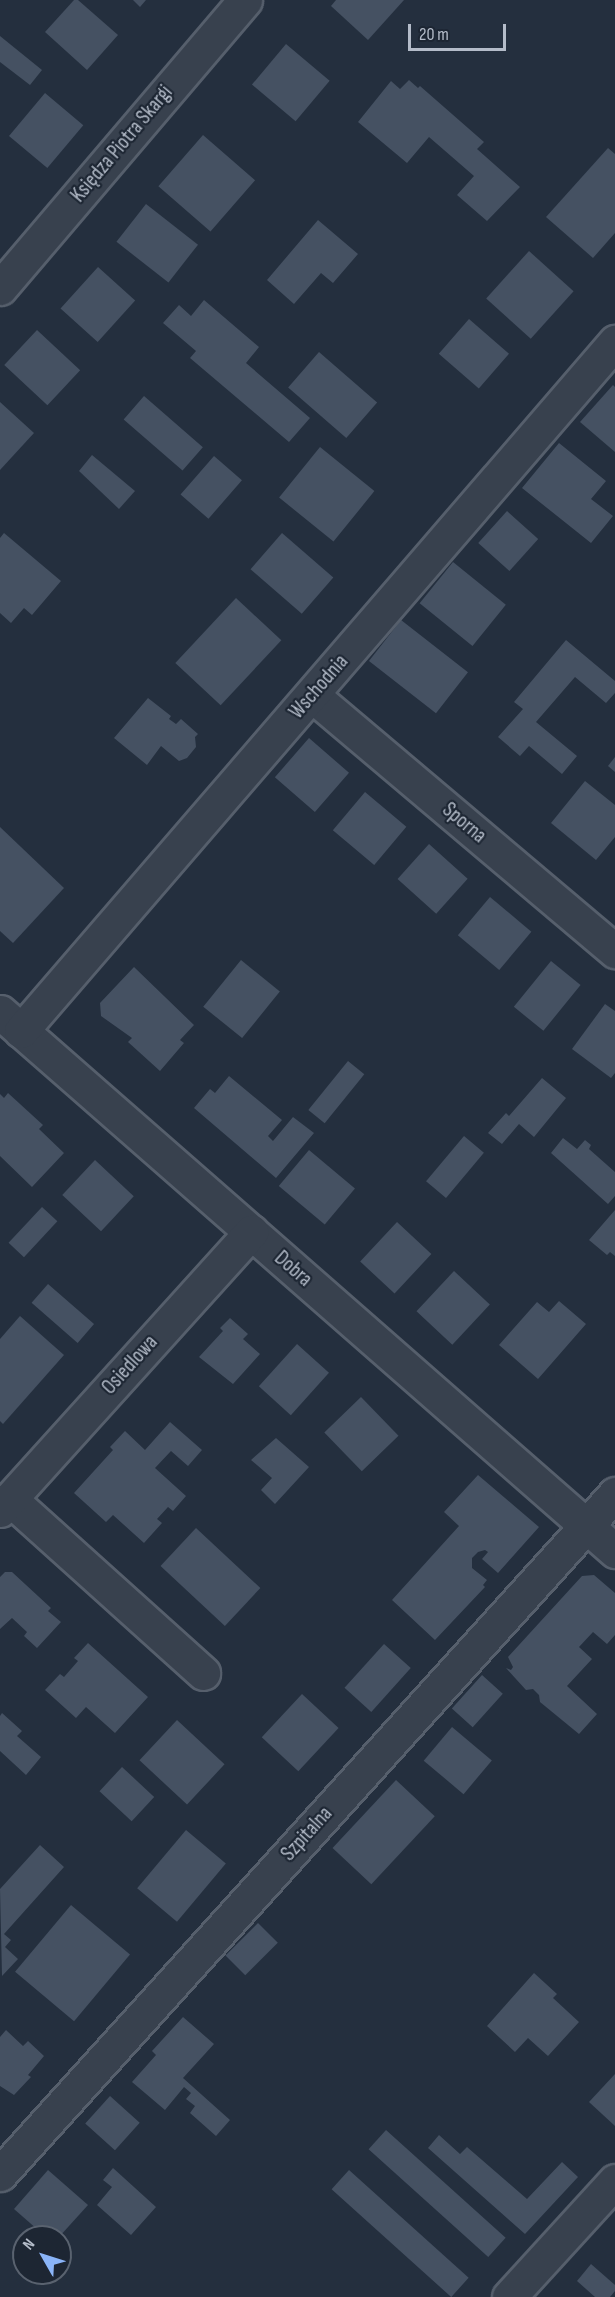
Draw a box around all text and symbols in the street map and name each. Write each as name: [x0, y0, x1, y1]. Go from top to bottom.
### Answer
scale bar: [411, 12, 508, 50]
text: 20 m: [419, 24, 449, 45]
street label: Księdza Piotra Skargi: [66, 80, 178, 208]
street label: Wschodnia: [284, 650, 354, 724]
street label: Sporna: [437, 797, 491, 849]
street label: Dobra: [269, 1246, 317, 1292]
street label: Osiedlowa: [97, 1330, 163, 1400]
street label: Szpitalna: [276, 1802, 338, 1866]
north arrow: [12, 2225, 72, 2285]
text: N: [19, 2235, 39, 2254]

